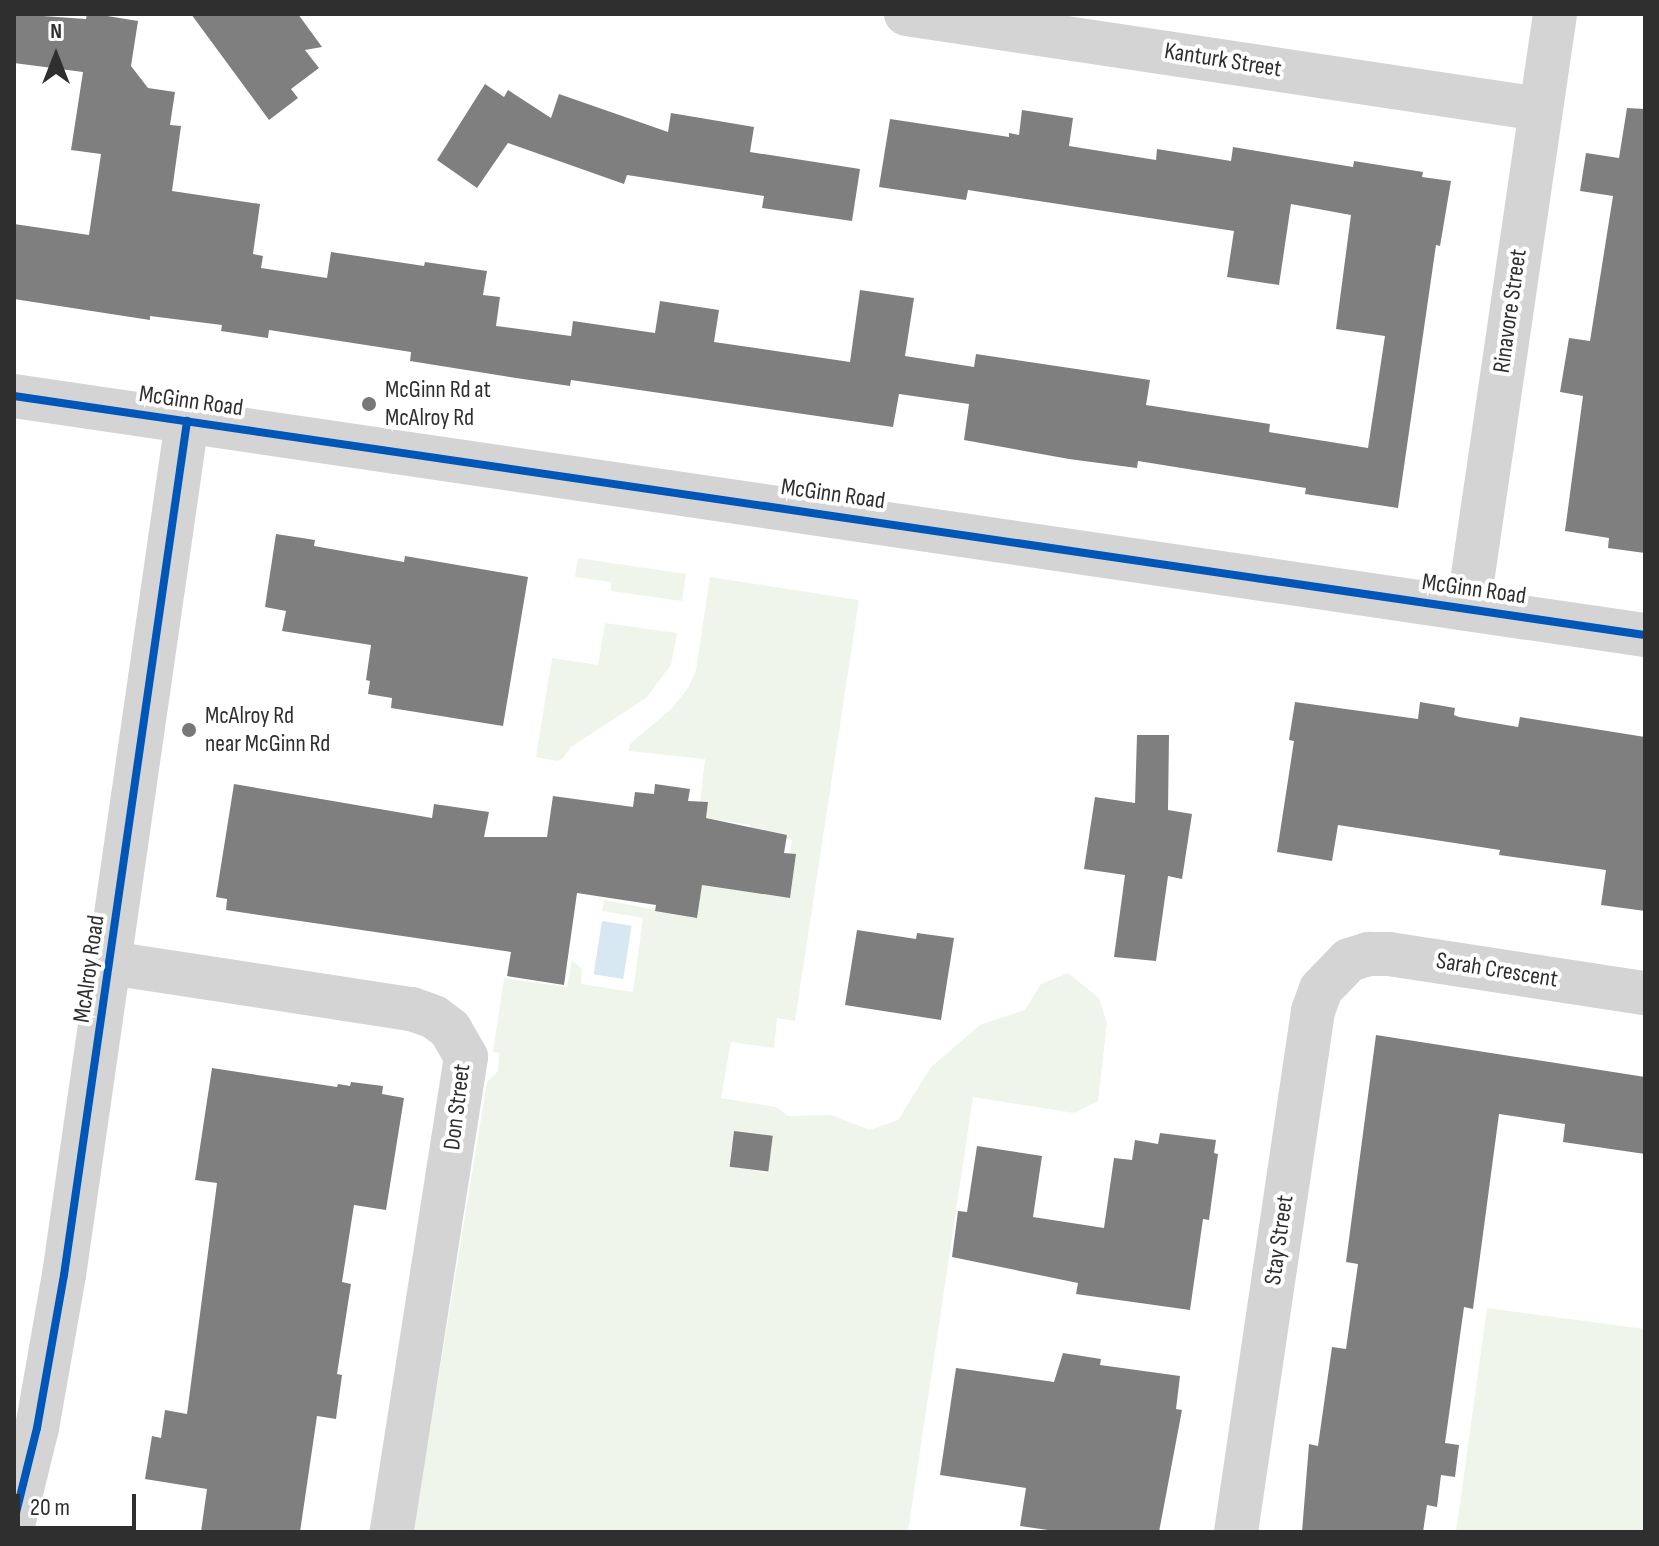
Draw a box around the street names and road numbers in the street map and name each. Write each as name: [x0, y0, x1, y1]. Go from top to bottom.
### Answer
street label: Kanturk Street: [1162, 37, 1284, 83]
street label: Rinavore Street: [1487, 247, 1533, 375]
street label: McGinn Road: [137, 379, 245, 423]
street label: McGinn Road: [779, 472, 887, 516]
street label: McGinn Road: [1420, 567, 1528, 611]
street label: McAlroy Road: [67, 913, 111, 1025]
street label: Sarah Crescent: [1434, 946, 1560, 994]
street label: Don Street: [437, 1062, 477, 1152]
street label: Stay Street: [1258, 1193, 1300, 1287]

